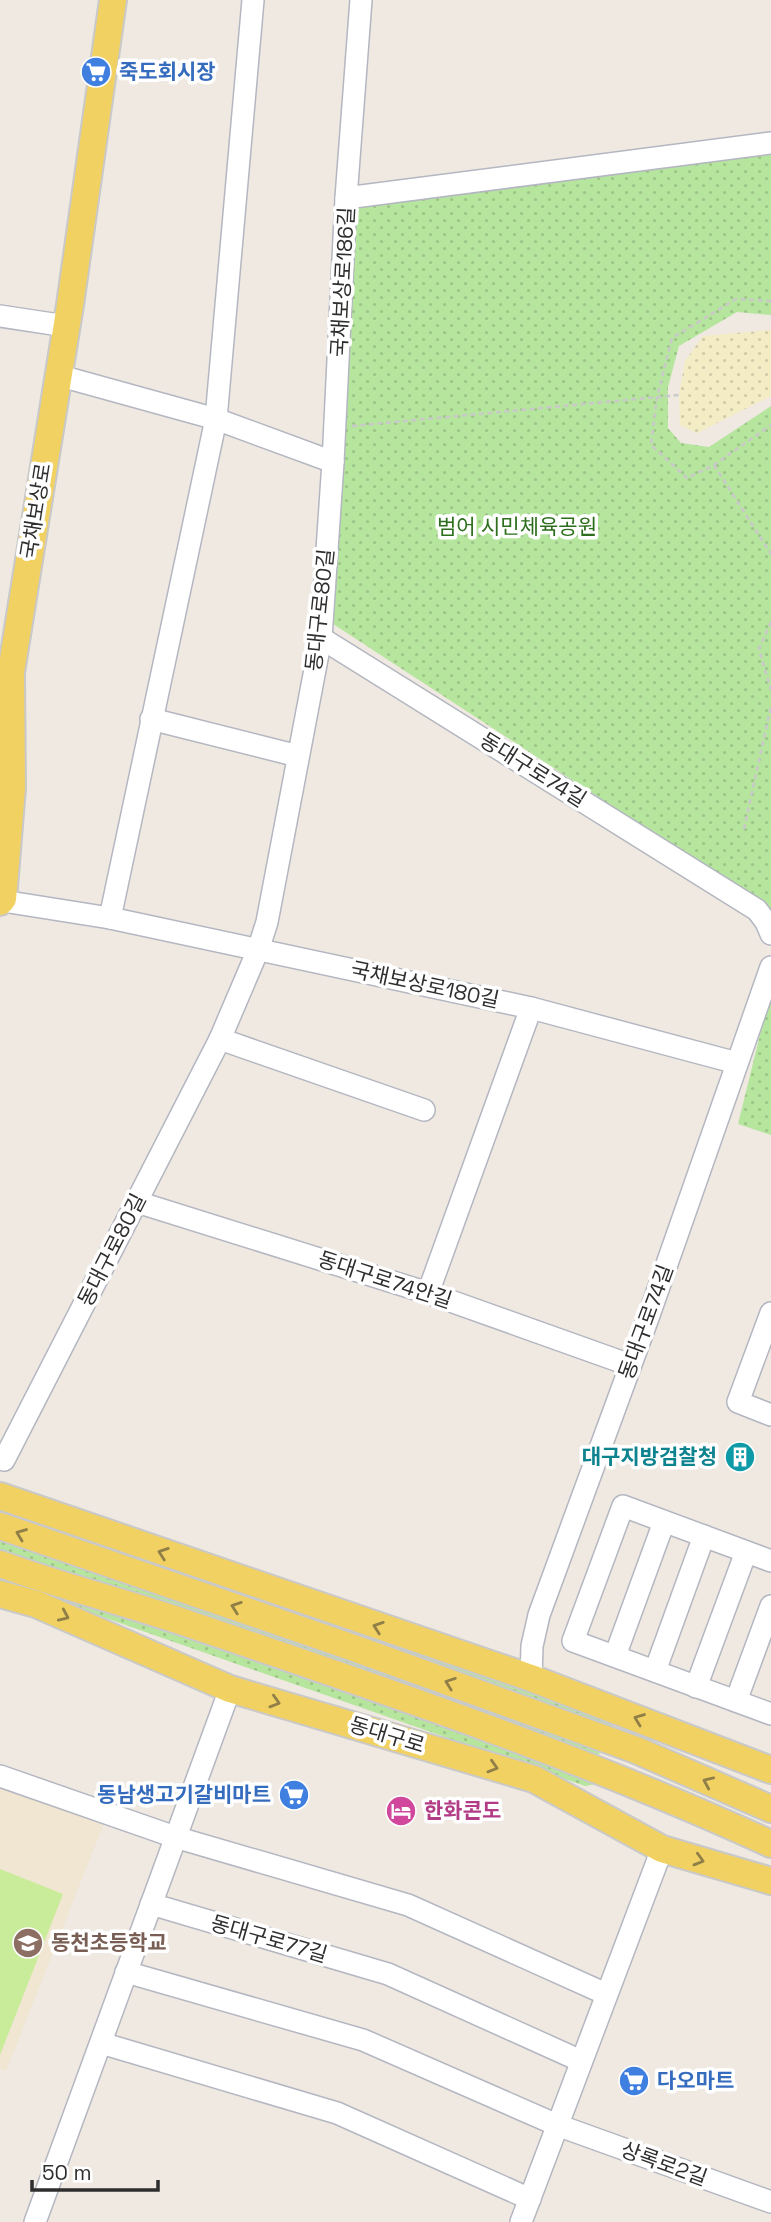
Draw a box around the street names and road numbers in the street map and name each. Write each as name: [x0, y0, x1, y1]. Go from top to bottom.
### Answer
street label: 국채보상로186길: [325, 206, 360, 358]
street label: 국채보상로: [15, 461, 56, 561]
street label: 동대구로80길: [300, 547, 339, 673]
street label: 동대구로74길: [475, 726, 591, 813]
street label: 국채보상로180길: [348, 956, 502, 1013]
street label: 동대구로80길: [72, 1189, 152, 1311]
street label: 동대구로74안길: [315, 1245, 456, 1314]
street label: 동대구로74길: [612, 1261, 679, 1383]
street label: 동대구로: [346, 1710, 428, 1759]
street label: 동대구로77길: [208, 1909, 331, 1968]
street label: 상록로2길: [617, 2135, 711, 2192]

